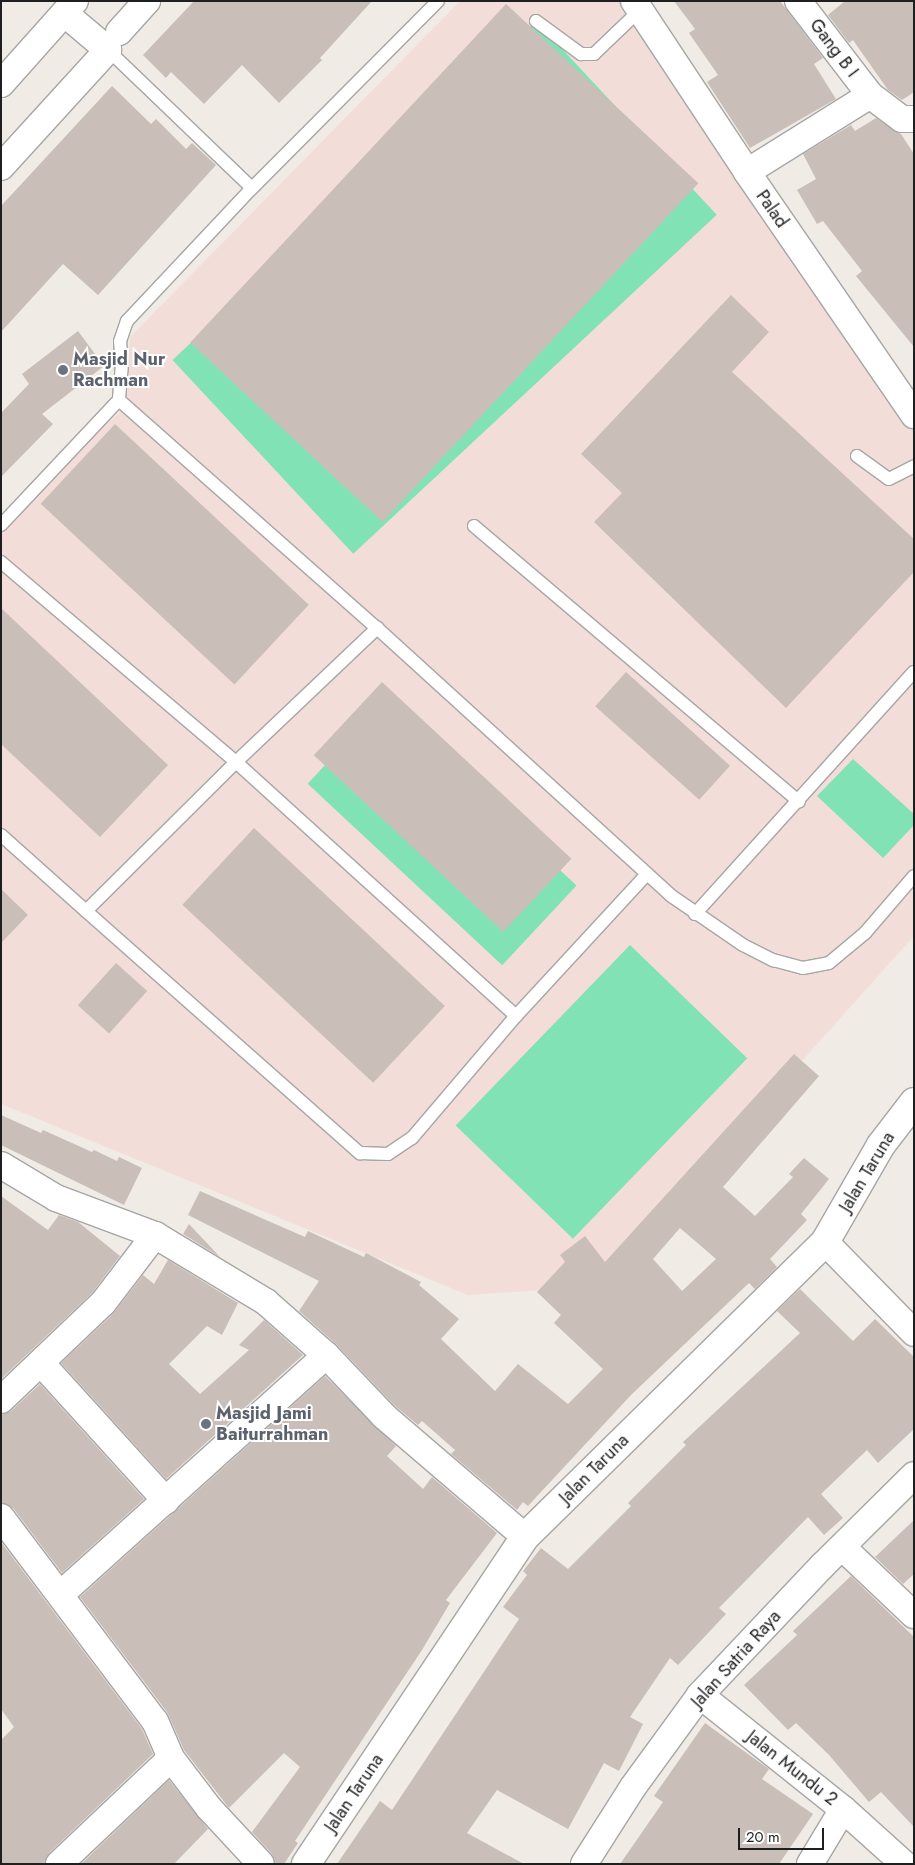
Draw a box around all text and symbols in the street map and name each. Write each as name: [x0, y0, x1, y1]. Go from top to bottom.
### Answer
street label: Gang B I: [805, 15, 863, 81]
street label: Palad: [751, 186, 793, 232]
place label: Masjid Nur Rachman: [73, 349, 165, 392]
marker: Masjid Nur Rachman: [57, 364, 69, 376]
street label: Jalan Taruna: [835, 1128, 899, 1216]
place label: Masjid Jami Baiturrahman: [216, 1403, 328, 1446]
marker: Masjid Jami Baiturrahman: [200, 1418, 212, 1430]
street label: Jalan Taruna: [555, 1430, 633, 1508]
street label: Jalan Satria Raya: [687, 1606, 785, 1712]
street label: Jalan Mundu 2: [742, 1726, 842, 1810]
street label: Jalan Taruna: [320, 1750, 388, 1836]
scale bar: [740, 1818, 826, 1850]
text: 20 m: [746, 1826, 780, 1848]

